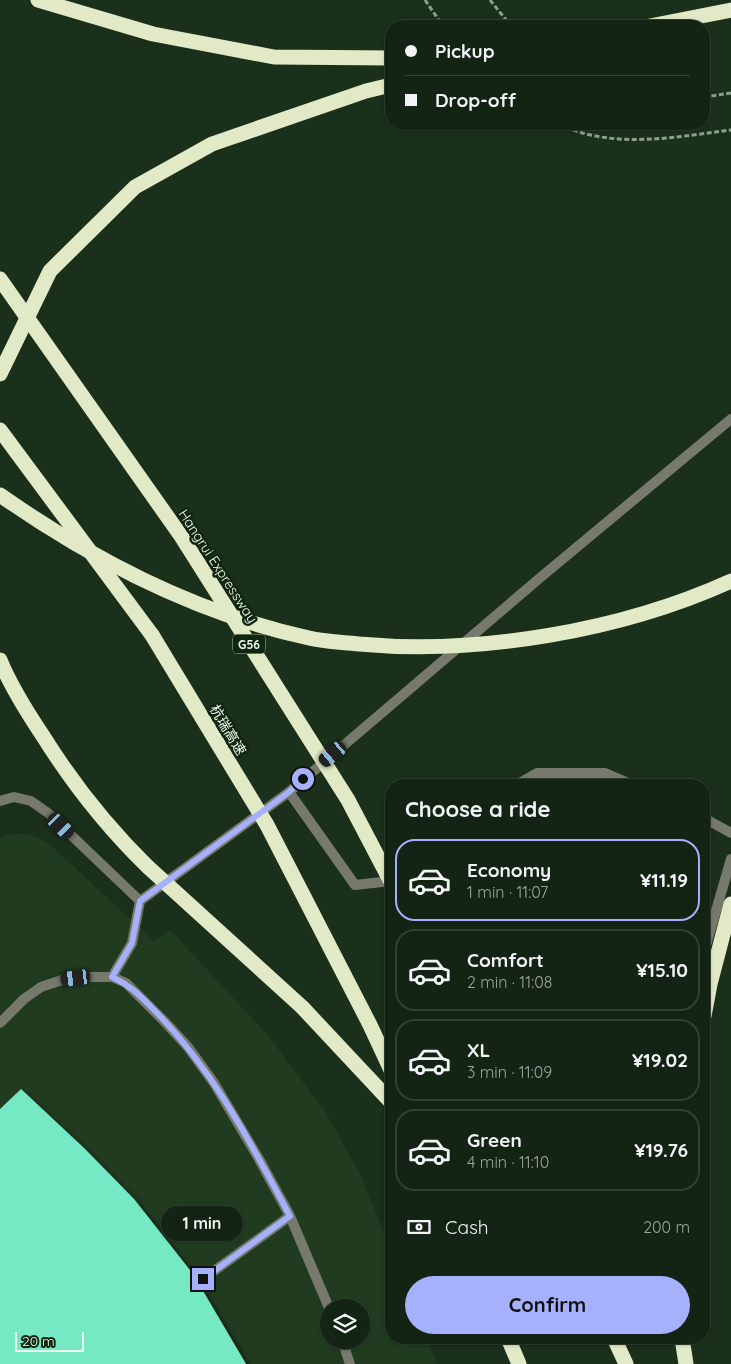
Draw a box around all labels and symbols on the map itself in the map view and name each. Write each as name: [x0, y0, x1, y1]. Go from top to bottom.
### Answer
street label: Hangrui Expressway: [175, 506, 261, 626]
road number: G56: [233, 634, 265, 654]
street label: 杭瑞高速: [206, 701, 250, 759]
car: [316, 739, 349, 769]
route start: [292, 768, 314, 790]
car: [44, 810, 77, 842]
car: [60, 969, 91, 987]
callout: 1 min: [162, 1206, 244, 1242]
route end: [192, 1268, 214, 1290]
scale bar: [15, 1329, 84, 1352]

